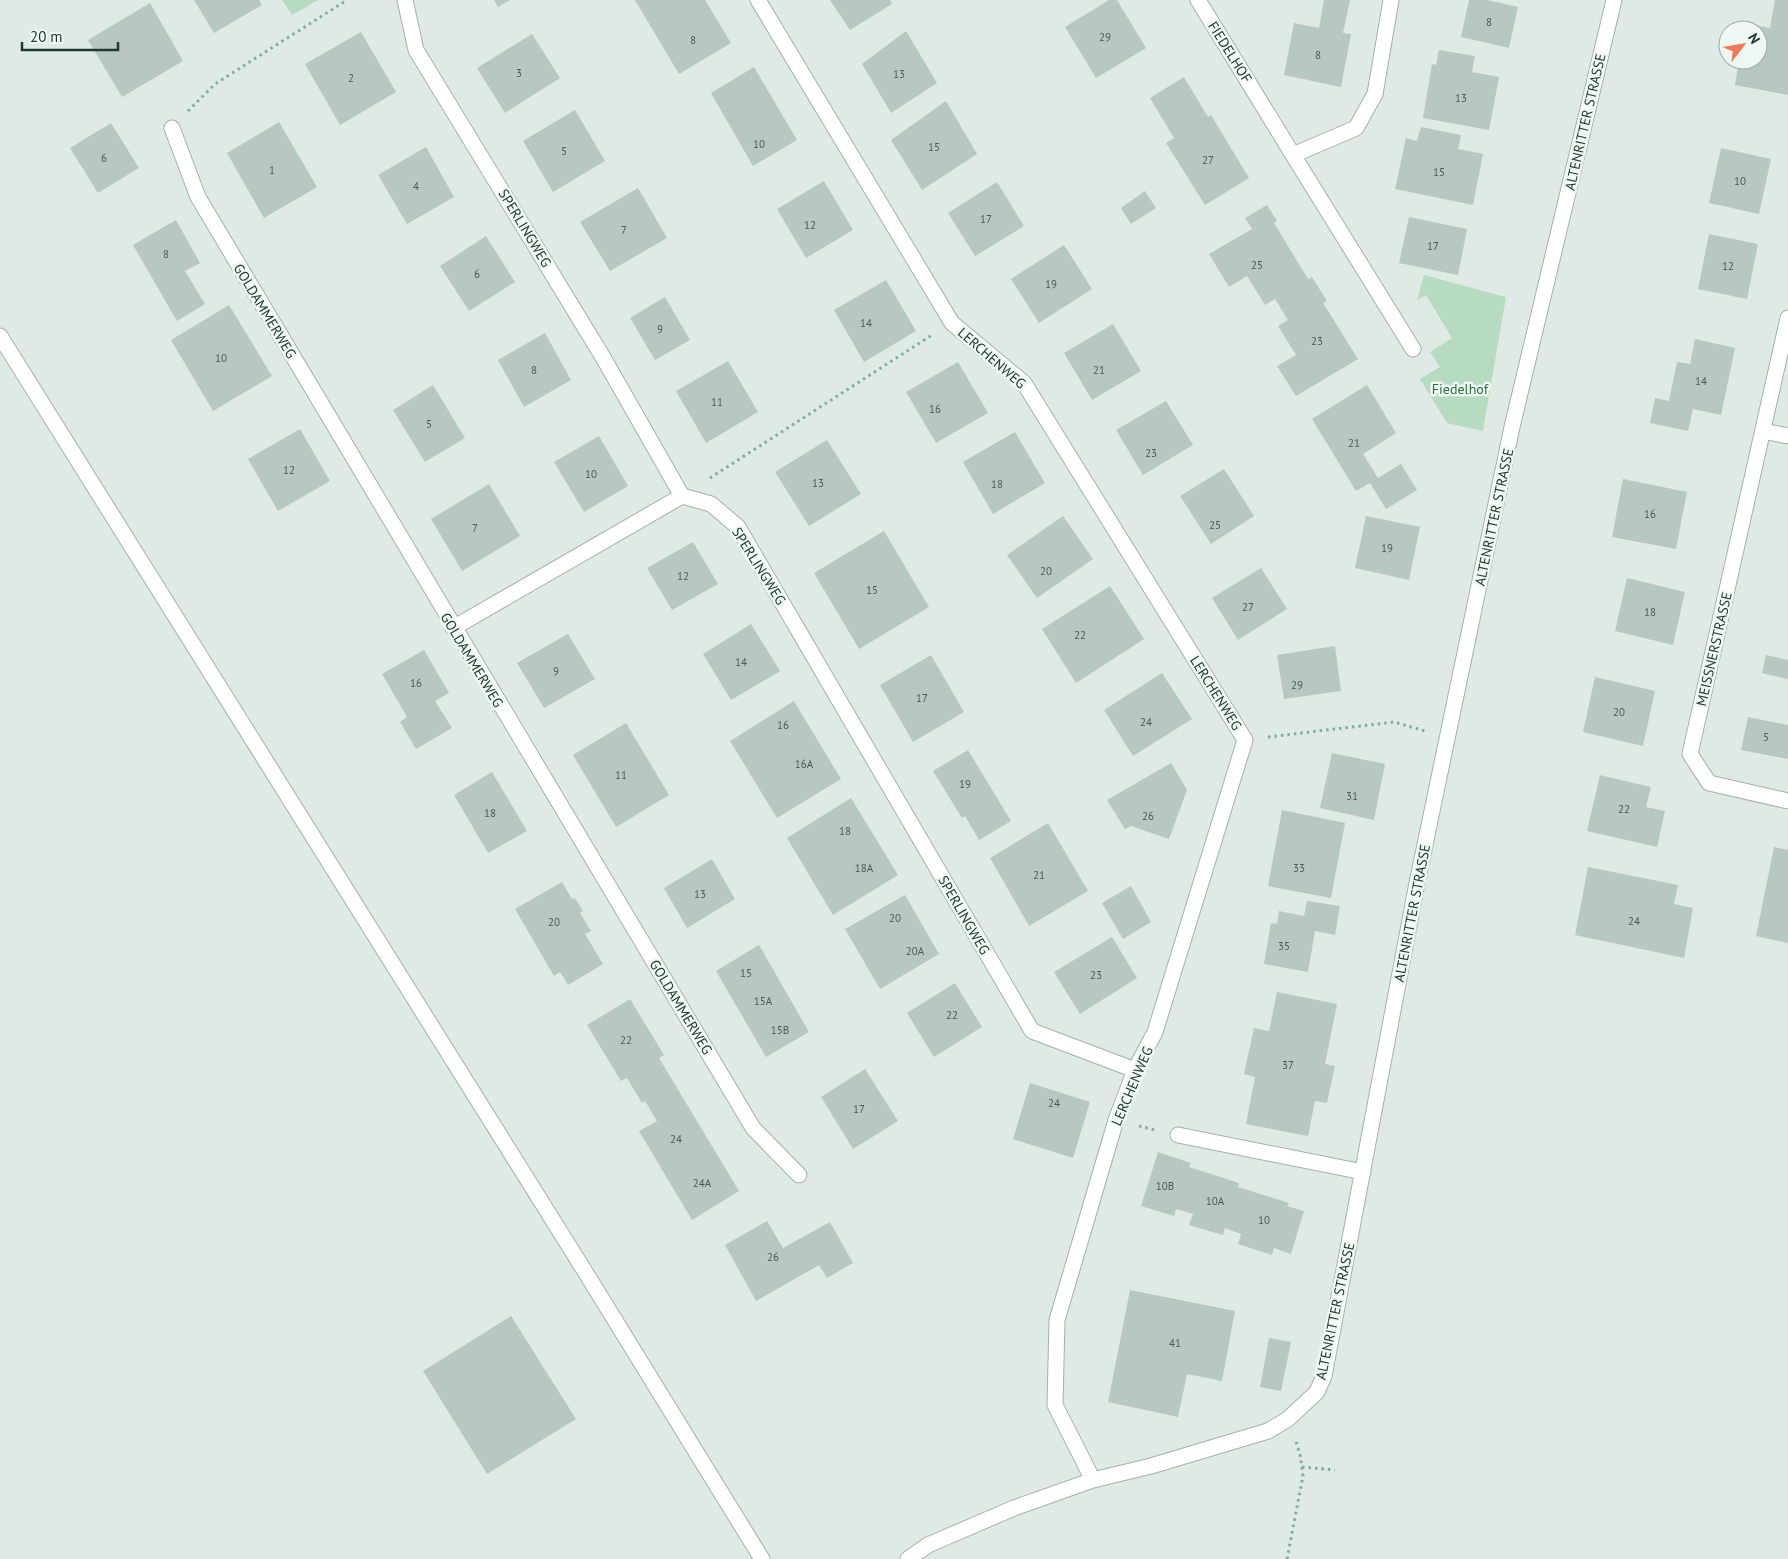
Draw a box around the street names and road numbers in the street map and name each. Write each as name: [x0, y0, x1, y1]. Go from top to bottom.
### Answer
street label: FIEDELHOF: [1204, 18, 1256, 86]
street label: ALTENRITTER STRASSE: [1560, 52, 1610, 192]
street label: SPERLINGWEG: [495, 186, 555, 270]
street label: GOLDAMMERWEG: [230, 260, 300, 362]
street label: LERCHENWEG: [954, 324, 1030, 392]
street label: ALTENRITTER STRASSE: [1471, 447, 1517, 587]
street label: SPERLINGWEG: [728, 524, 790, 608]
street label: MEISSNERSTRASSE: [1692, 590, 1736, 708]
street label: GOLDAMMERWEG: [437, 609, 507, 711]
street label: LERCHENWEG: [1186, 652, 1246, 734]
street label: ALTENRITTER STRASSE: [1390, 843, 1434, 983]
street label: SPERLINGWEG: [934, 872, 994, 958]
street label: GOLDAMMERWEG: [646, 956, 716, 1058]
street label: LERCHENWEG: [1107, 1044, 1157, 1128]
street label: ALTENRITTER STRASSE: [1312, 1241, 1358, 1381]

